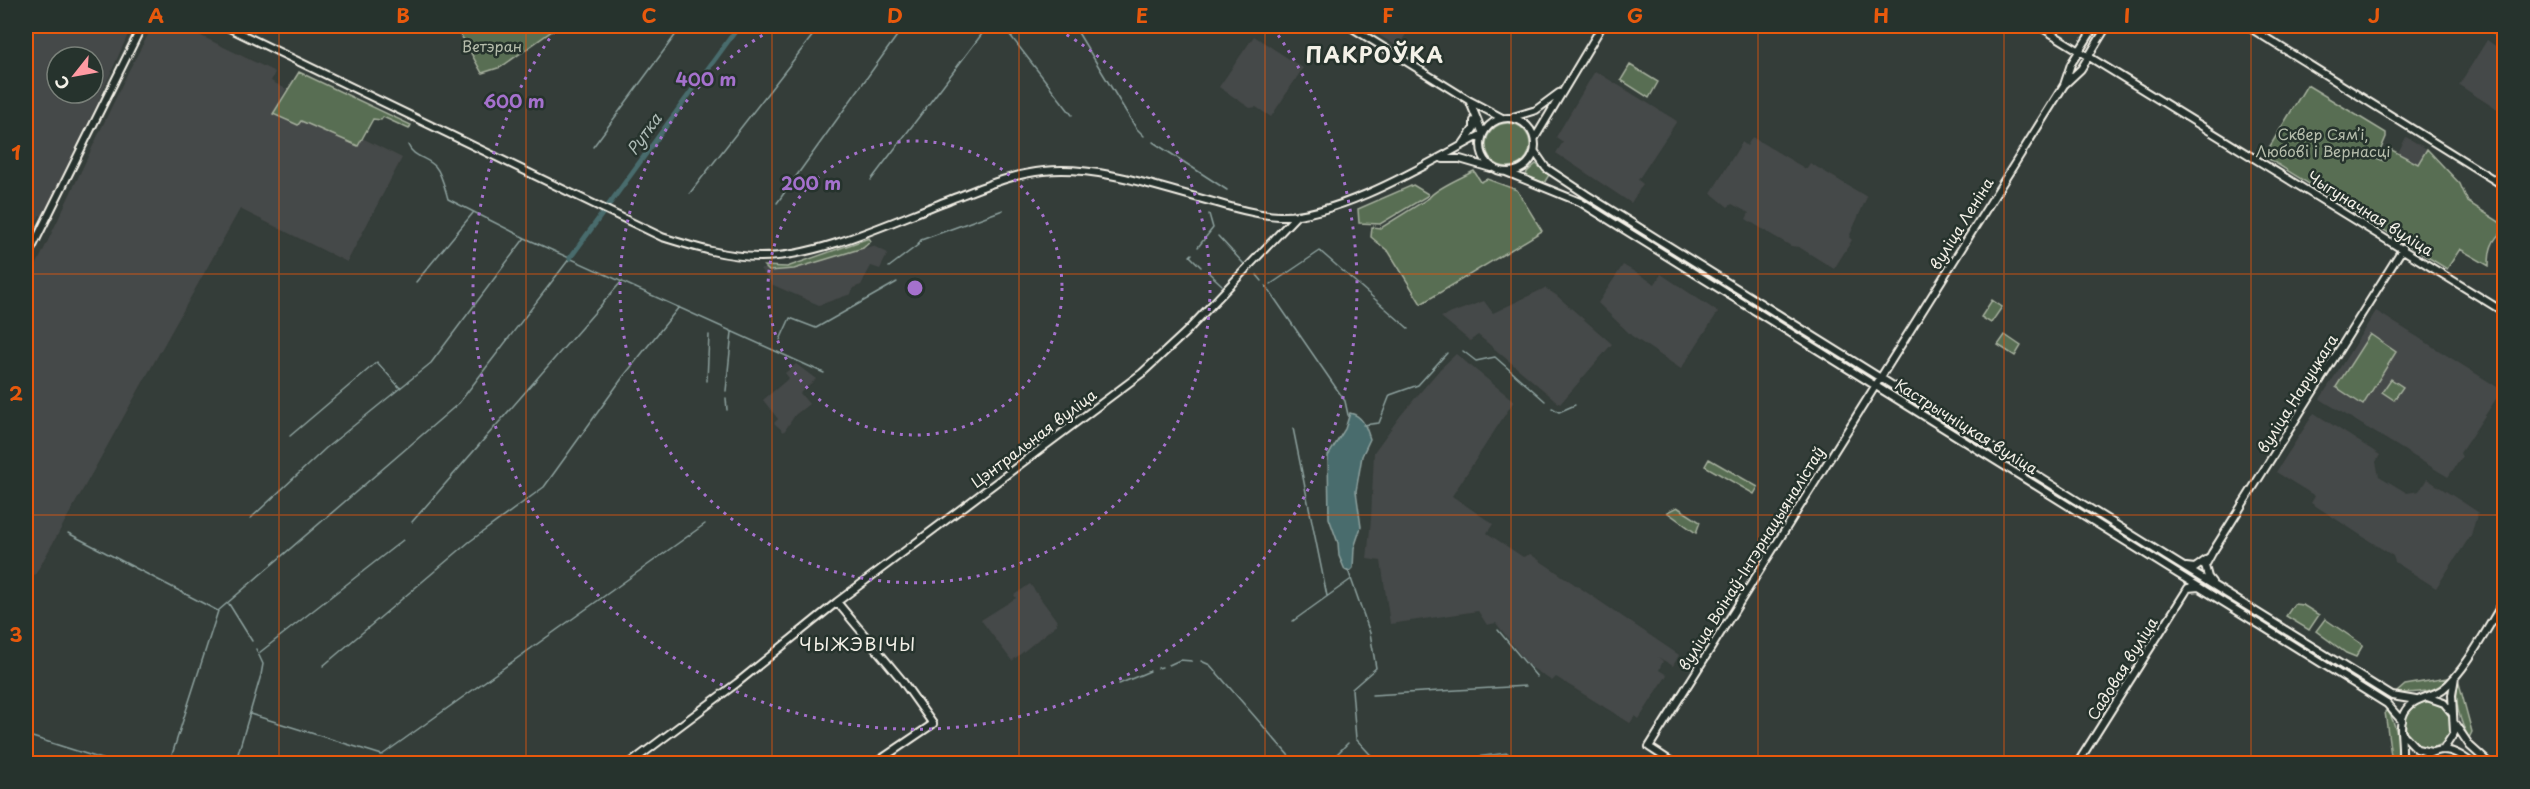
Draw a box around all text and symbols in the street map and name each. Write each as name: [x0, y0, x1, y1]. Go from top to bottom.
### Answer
text: A: [148, 0, 164, 30]
text: B: [396, 0, 410, 30]
text: C: [641, 0, 657, 30]
text: D: [887, 0, 903, 30]
text: E: [1136, 0, 1148, 30]
text: F: [1382, 0, 1394, 30]
text: G: [1627, 0, 1643, 30]
text: H: [1873, 0, 1889, 30]
text: I: [2124, 0, 2130, 30]
text: J: [2368, 0, 2380, 30]
park label: Ветэран: [462, 34, 522, 57]
district label: ПАКРОЎКА: [1306, 38, 1444, 70]
north arrow: [45, 45, 105, 105]
text: 400 m: [676, 65, 736, 92]
text: С: [48, 72, 75, 95]
text: 600 m: [483, 87, 545, 114]
water label: Рутка: [620, 107, 667, 159]
park label: Сквер Сямʼі, Любові і Вернасці: [2255, 122, 2391, 162]
text: 1: [11, 137, 21, 167]
street label: Чыгуначная вуліца: [2303, 164, 2439, 261]
text: 200 m: [781, 169, 841, 196]
street label: вуліца Леніна: [1923, 172, 1999, 274]
centre of rings: [905, 278, 925, 298]
street label: вуліца Наруцкага: [2251, 329, 2343, 457]
street label: Кастрычніцкая вуліца: [1891, 372, 2044, 480]
text: 2: [9, 378, 23, 408]
street label: Цэнтральная вуліца: [965, 382, 1102, 493]
street label: вуліца Воінаў-Інтэрнацыяналістаў: [1672, 442, 1829, 675]
street label: Садовая вуліца: [2081, 612, 2163, 724]
text: 3: [9, 619, 23, 649]
district label: ЧЫЖЭВІЧЫ: [799, 630, 917, 657]

